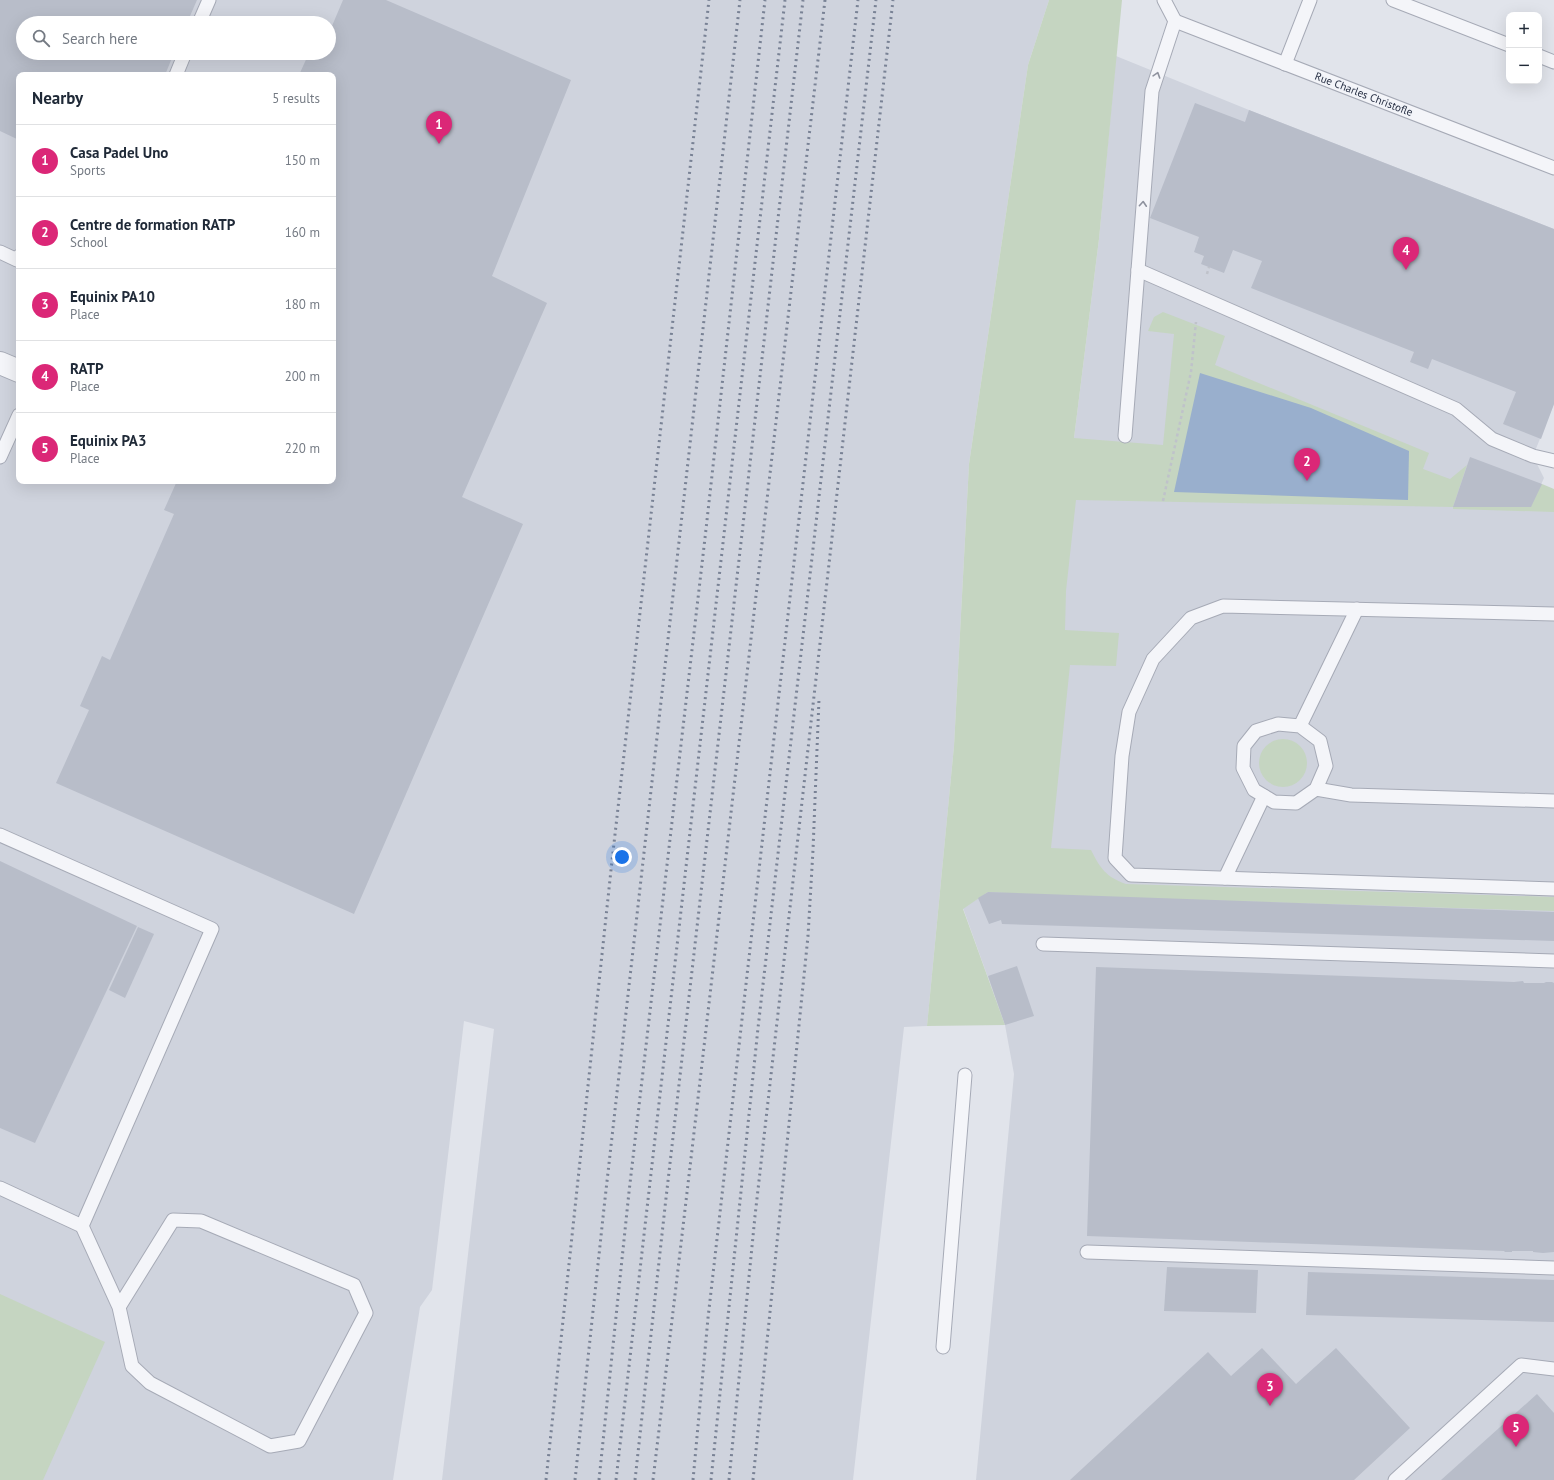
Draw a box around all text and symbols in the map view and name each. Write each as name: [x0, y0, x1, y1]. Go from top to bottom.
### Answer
map controls: [1506, 12, 1542, 84]
button: +: [1506, 12, 1542, 48]
search box: [16, 16, 336, 60]
icon: search: [30, 27, 52, 49]
text: Search here: [62, 29, 138, 48]
button: −: [1506, 48, 1542, 84]
street label: Rue Charles Christofle: [1313, 69, 1415, 119]
one-way arrow: [1152, 72, 1161, 79]
text: Nearby: [32, 87, 83, 109]
text: 5 results: [272, 90, 320, 107]
pin: 1: [426, 111, 452, 144]
text: Casa Padel Uno: [70, 143, 168, 162]
text: 1: [41, 152, 49, 169]
text: 150 m: [285, 152, 320, 169]
text: Sports: [70, 162, 106, 179]
one-way arrow: [1139, 201, 1148, 207]
text: Centre de formation RATP: [70, 215, 235, 234]
text: 2: [41, 224, 49, 241]
text: 160 m: [285, 224, 320, 241]
text: School: [70, 234, 108, 251]
pin: 4: [1393, 237, 1419, 270]
text: Equinix PA10: [70, 287, 155, 306]
text: 3: [41, 296, 49, 313]
text: 180 m: [285, 296, 320, 313]
text: Place: [70, 306, 100, 323]
text: RATP: [70, 359, 103, 378]
text: 4: [41, 368, 49, 385]
text: 200 m: [285, 368, 320, 385]
text: Place: [70, 378, 100, 395]
text: Equinix PA3: [70, 431, 146, 450]
text: 5: [41, 440, 49, 457]
text: 220 m: [285, 440, 320, 457]
pin: 2: [1294, 448, 1320, 481]
text: Place: [70, 450, 100, 467]
your location: [612, 847, 632, 867]
pin: 3: [1257, 1373, 1283, 1406]
pin: 5: [1503, 1414, 1529, 1447]

